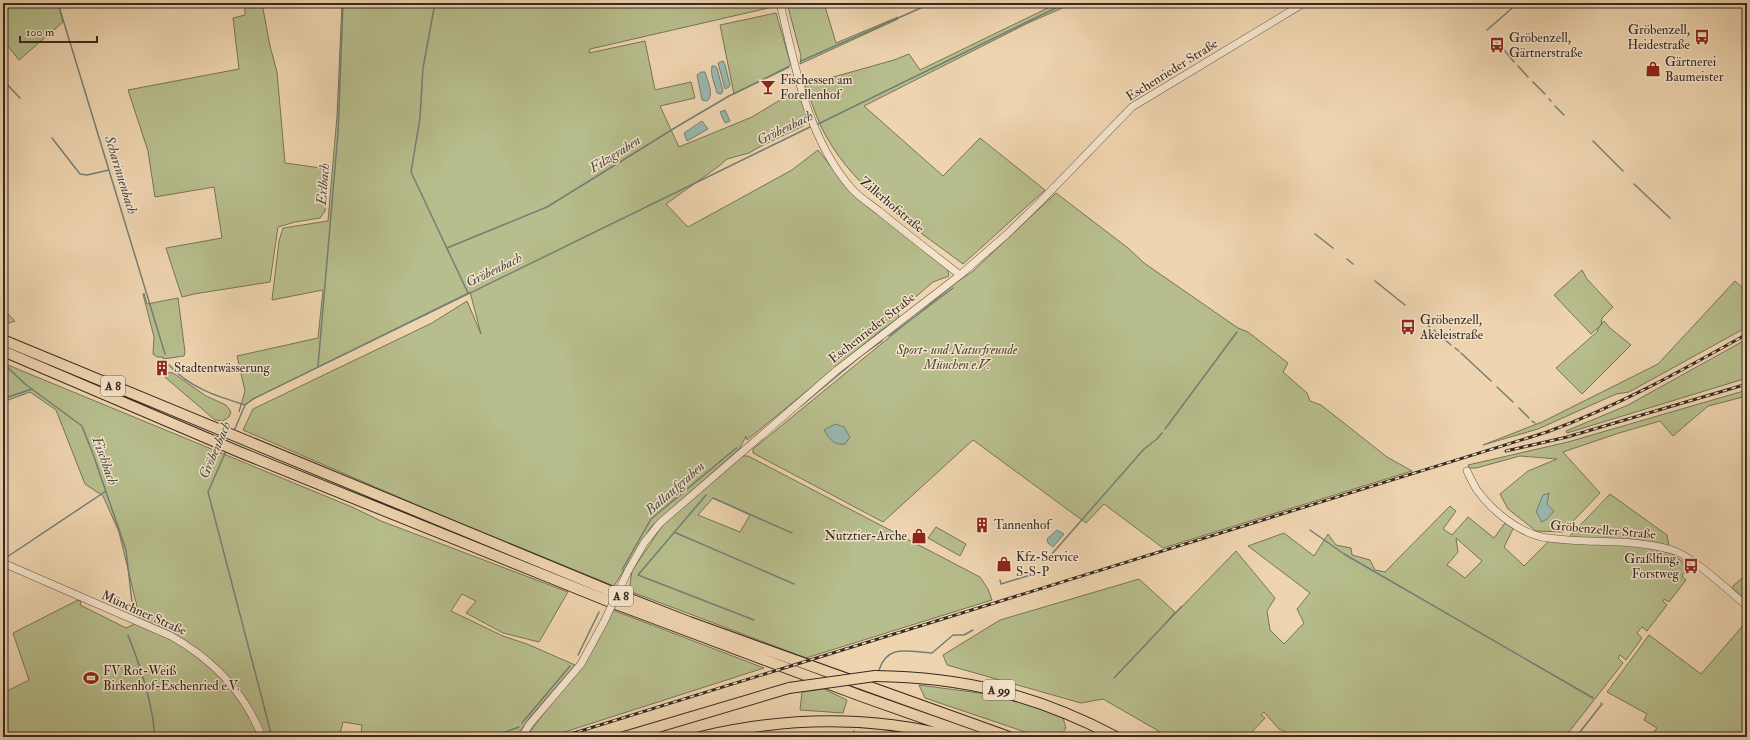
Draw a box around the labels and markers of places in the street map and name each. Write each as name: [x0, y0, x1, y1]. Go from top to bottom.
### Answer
place label: Gröbenzell, Heidestraße: [1628, 22, 1691, 53]
bus stop icon: Gröbenzell, Heidestraße: [1693, 28, 1711, 46]
place label: Gröbenzell, Gärtnerstraße: [1509, 30, 1583, 61]
bus stop icon: Gröbenzell, Gärtnerstraße: [1488, 36, 1506, 54]
place label: Gärtnerei Baumeister: [1665, 54, 1724, 85]
shop icon: Gärtnerei Baumeister: [1644, 60, 1662, 78]
place label: Fischessen am Forellenhof: [780, 72, 853, 103]
bar icon: Fischessen am Forellenhof: [759, 78, 777, 96]
place label: Gröbenzell, Akeleistraße: [1419, 312, 1484, 343]
bus stop icon: Gröbenzell, Akeleistraße: [1399, 318, 1417, 336]
building icon: Stadtentwässerung: [153, 359, 171, 377]
place label: Stadtentwässerung: [174, 360, 271, 376]
building icon: Tannenhof: [973, 516, 991, 534]
place label: Tannenhof: [994, 517, 1052, 533]
shop icon: Nutztier-Arche: [910, 527, 928, 545]
place label: Nutztier-Arche: [825, 528, 908, 544]
place label: Kfz-Service S-S-P: [1016, 549, 1079, 580]
place label: Graßlfing, Forstweg: [1624, 551, 1680, 582]
shop icon: Kfz-Service S-S-P: [995, 555, 1013, 573]
bus stop icon: Graßlfing, Forstweg: [1682, 557, 1700, 575]
place label: FV Rot-Weiß Birkenhof-Eschenried e.V.: [103, 663, 239, 694]
sports icon: FV Rot-Weiß Birkenhof-Eschenried e.V.: [82, 669, 100, 687]

